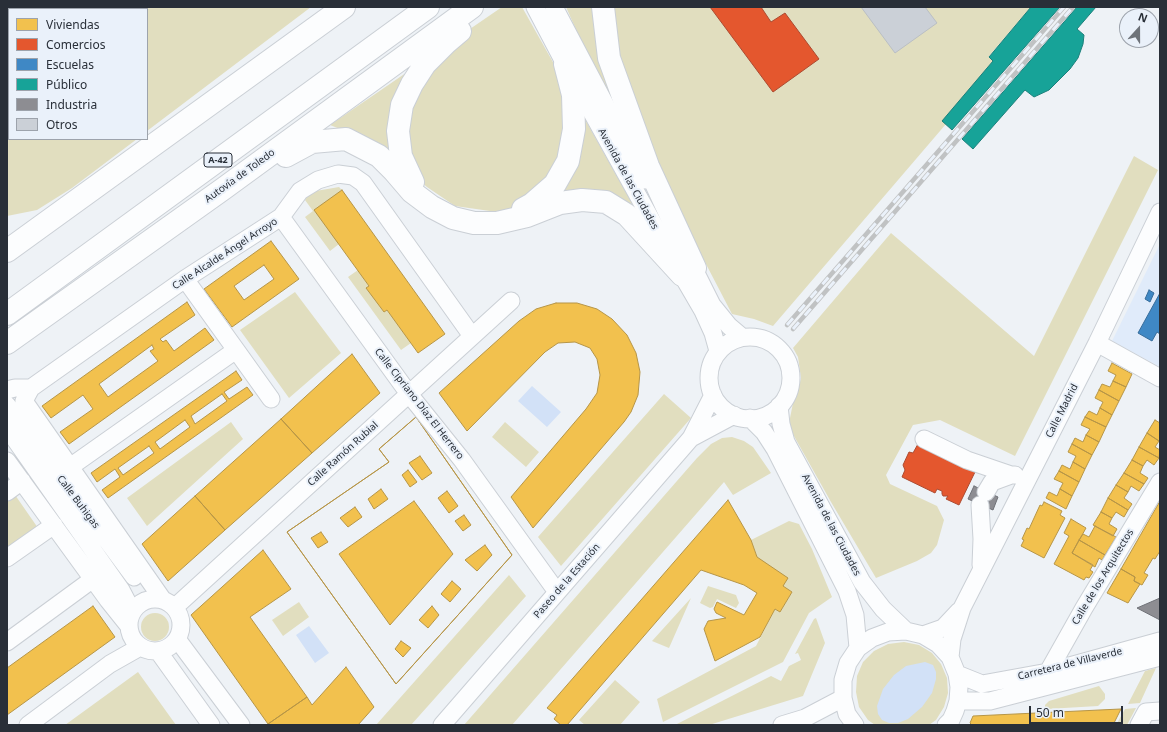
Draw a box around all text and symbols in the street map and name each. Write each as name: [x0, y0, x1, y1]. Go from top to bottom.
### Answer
legend: [8, 8, 148, 140]
north arrow: [1119, 8, 1159, 48]
text: N: [1136, 9, 1150, 26]
text: Viviendas: [46, 16, 100, 33]
text: Comercios: [46, 36, 105, 53]
text: Escuelas: [46, 56, 94, 73]
text: Público: [46, 76, 87, 93]
text: Industria: [46, 96, 97, 113]
text: Otros: [46, 116, 77, 133]
street label: Avenida de las Ciudades: [595, 126, 661, 232]
street label: Autovía de Toledo: [203, 147, 277, 205]
road number: A-42: [204, 153, 232, 167]
street label: Calle Alcalde Ángel Arroyo: [170, 216, 280, 292]
street label: Calle Cipriano Díaz El Herrero: [372, 346, 466, 462]
street label: Calle Madrid: [1043, 382, 1081, 440]
street label: Calle Ramón Rubial: [305, 419, 381, 489]
street label: Avenida de las Ciudades: [799, 472, 863, 578]
street label: Calle Buhigas: [54, 473, 102, 531]
street label: Calle de los Arquitectos: [1070, 527, 1136, 627]
street label: Paseo de la Estación: [531, 541, 603, 621]
street label: Carretera de Villaverde: [1017, 645, 1123, 683]
scale bar: [1031, 698, 1125, 724]
text: 50 m: [1036, 704, 1064, 721]

